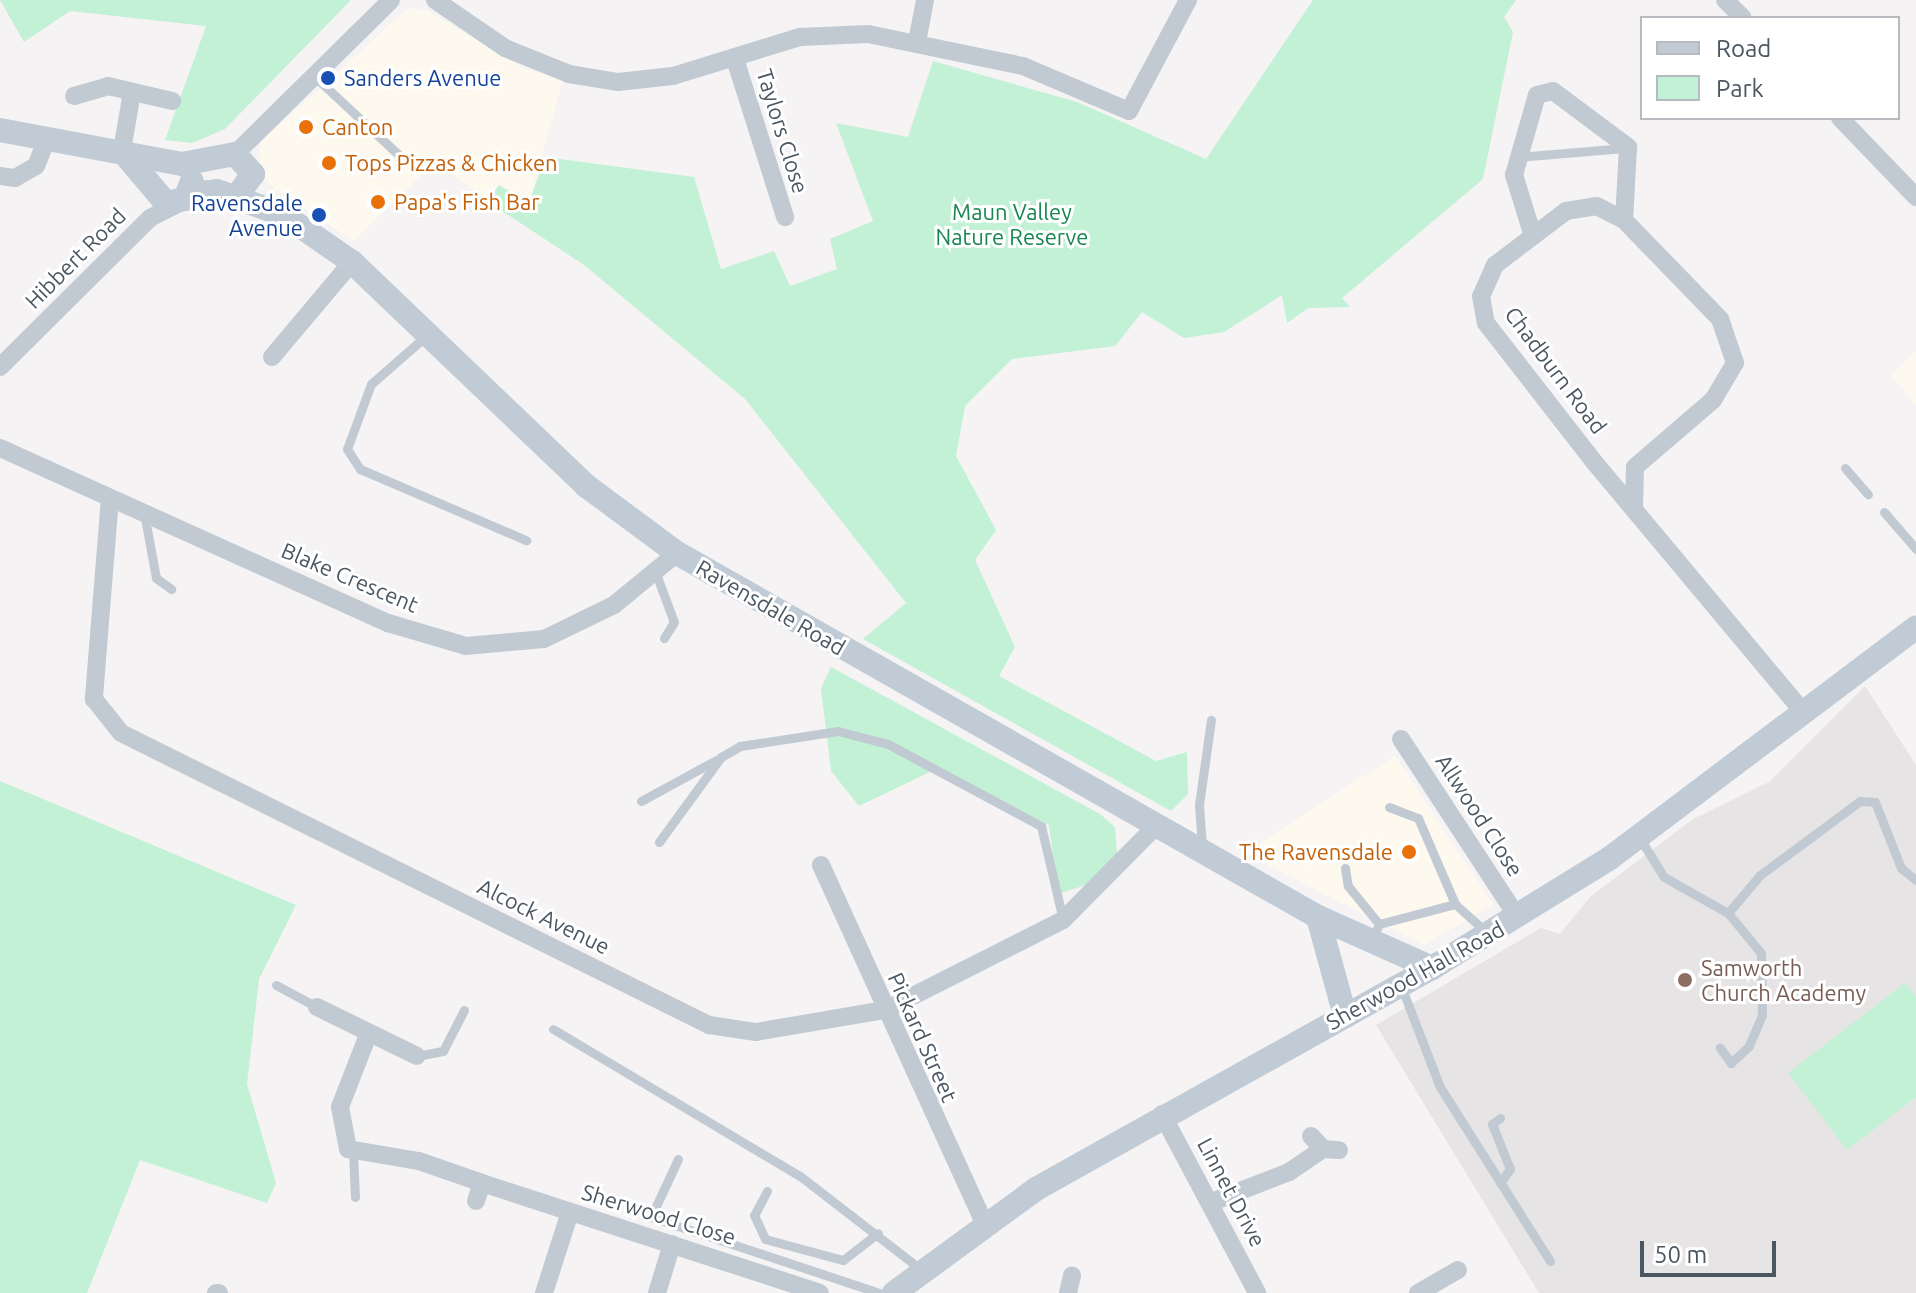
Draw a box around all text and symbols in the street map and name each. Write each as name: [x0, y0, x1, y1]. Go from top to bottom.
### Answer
legend: [1640, 16, 1900, 120]
text: Road: [1716, 35, 1771, 62]
place label: Sanders Avenue: [344, 65, 501, 91]
street label: Taylors Close: [752, 66, 814, 196]
marker: Sanders Avenue: [319, 69, 337, 87]
text: Park: [1716, 75, 1764, 102]
place label: Canton: [322, 114, 393, 140]
marker: Canton: [297, 118, 315, 136]
place label: Tops Pizzas & Chicken: [345, 150, 558, 176]
marker: Tops Pizzas & Chicken: [320, 154, 338, 172]
place label: Ravensdale Avenue: [191, 189, 303, 240]
place label: Papa's Fish Bar: [394, 189, 540, 215]
marker: Papa's Fish Bar: [369, 193, 387, 211]
park label: Maun Valley Nature Reserve: [936, 198, 1088, 250]
street label: Hibbert Road: [19, 202, 131, 314]
marker: Ravensdale Avenue: [310, 206, 328, 224]
street label: Chadburn Road: [1500, 301, 1612, 439]
street label: Blake Crescent: [278, 536, 422, 618]
street label: Ravensdale Road: [692, 554, 850, 660]
street label: Allwood Close: [1431, 749, 1529, 881]
place label: The Ravensdale: [1239, 839, 1393, 865]
marker: The Ravensdale: [1400, 843, 1418, 861]
street label: Alcock Avenue: [474, 873, 614, 959]
street label: Sherwood Hall Road: [1321, 915, 1509, 1035]
place label: Samworth Church Academy: [1701, 954, 1866, 1006]
street label: Pickard Street: [883, 968, 963, 1106]
marker: Samworth Church Academy: [1676, 971, 1694, 989]
street label: Linnet Drive: [1192, 1133, 1272, 1251]
street label: Sherwood Close: [579, 1178, 739, 1250]
scale bar: [1644, 1225, 1780, 1275]
text: 50 m: [1654, 1241, 1707, 1268]

